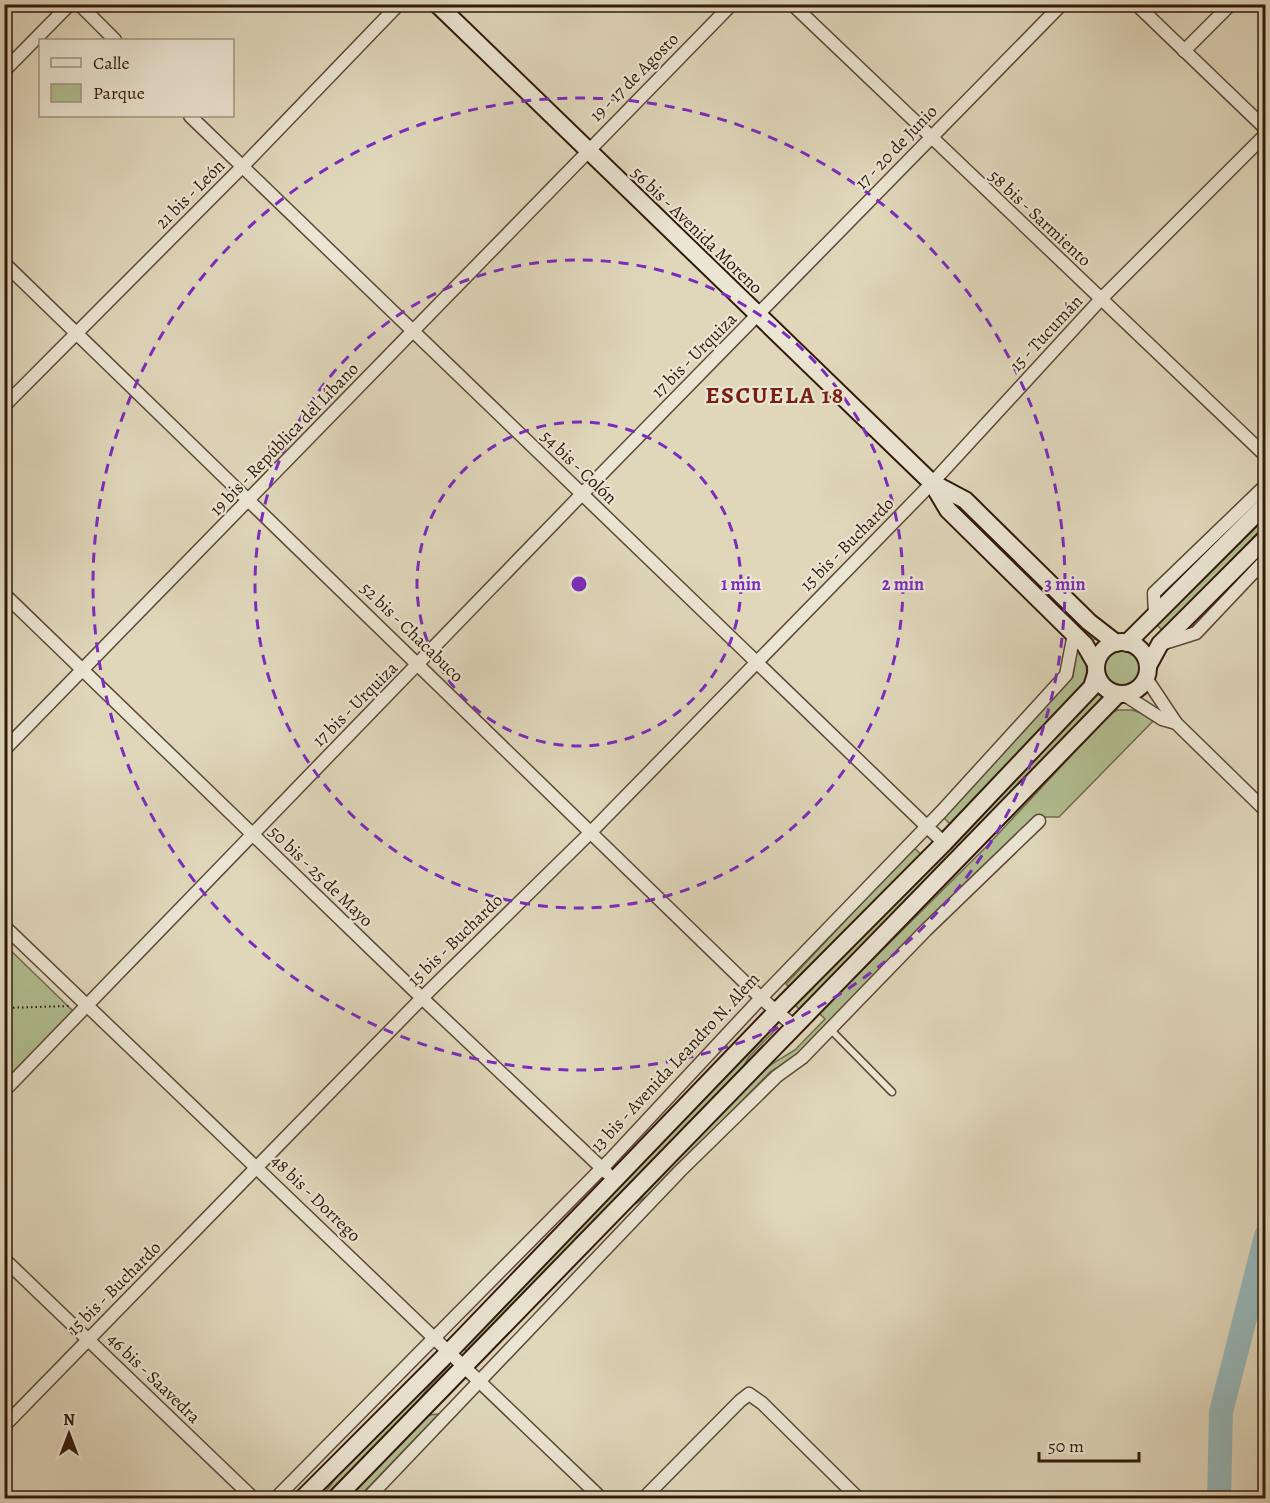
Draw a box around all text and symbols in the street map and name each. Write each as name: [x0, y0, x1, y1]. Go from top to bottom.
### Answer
street label: 19 - 17 de Agosto: [584, 27, 684, 127]
legend: [39, 39, 234, 117]
text: Calle: [93, 51, 130, 75]
text: Parque: [93, 81, 145, 105]
street label: 17 - 20 de Junio: [850, 99, 942, 195]
street label: 21 bis - León: [150, 154, 230, 234]
street label: 56 bis - Avenida Moreno: [626, 161, 768, 299]
street label: 58 bis - Sarmiento: [984, 164, 1097, 272]
street label: 15 - Tucumán: [1004, 289, 1088, 377]
street label: 17 bis - Urquiza: [646, 307, 742, 403]
street label: 19 bis - República del Líbano: [204, 357, 364, 521]
district label: ESCUELA 18: [705, 379, 845, 411]
street label: 54 bis - Colón: [536, 425, 622, 510]
street label: 15 bis - Buchardo: [795, 492, 899, 596]
text: 1 min: [721, 572, 761, 596]
text: 2 min: [882, 572, 924, 596]
text: 3 min: [1044, 572, 1086, 596]
centre of rings: [569, 574, 589, 594]
street label: 52 bis - Chacabuco: [355, 577, 469, 688]
street label: 17 bis - Urquiza: [307, 656, 403, 752]
street label: 50 bis - 25 de Mayo: [264, 820, 378, 932]
street label: 15 bis - Buchardo: [402, 888, 508, 992]
street label: 13 bis - Avenida Leandro N. Alem: [585, 967, 765, 1157]
street label: 48 bis - Dorrego: [266, 1149, 366, 1247]
street label: 15 bis - Buchardo: [62, 1236, 166, 1340]
street label: 46 bis - Saavedra: [102, 1327, 206, 1429]
north arrow: [39, 1404, 99, 1464]
text: N: [63, 1409, 75, 1431]
scale bar: [1039, 1425, 1140, 1463]
text: 50 m: [1048, 1434, 1084, 1458]

